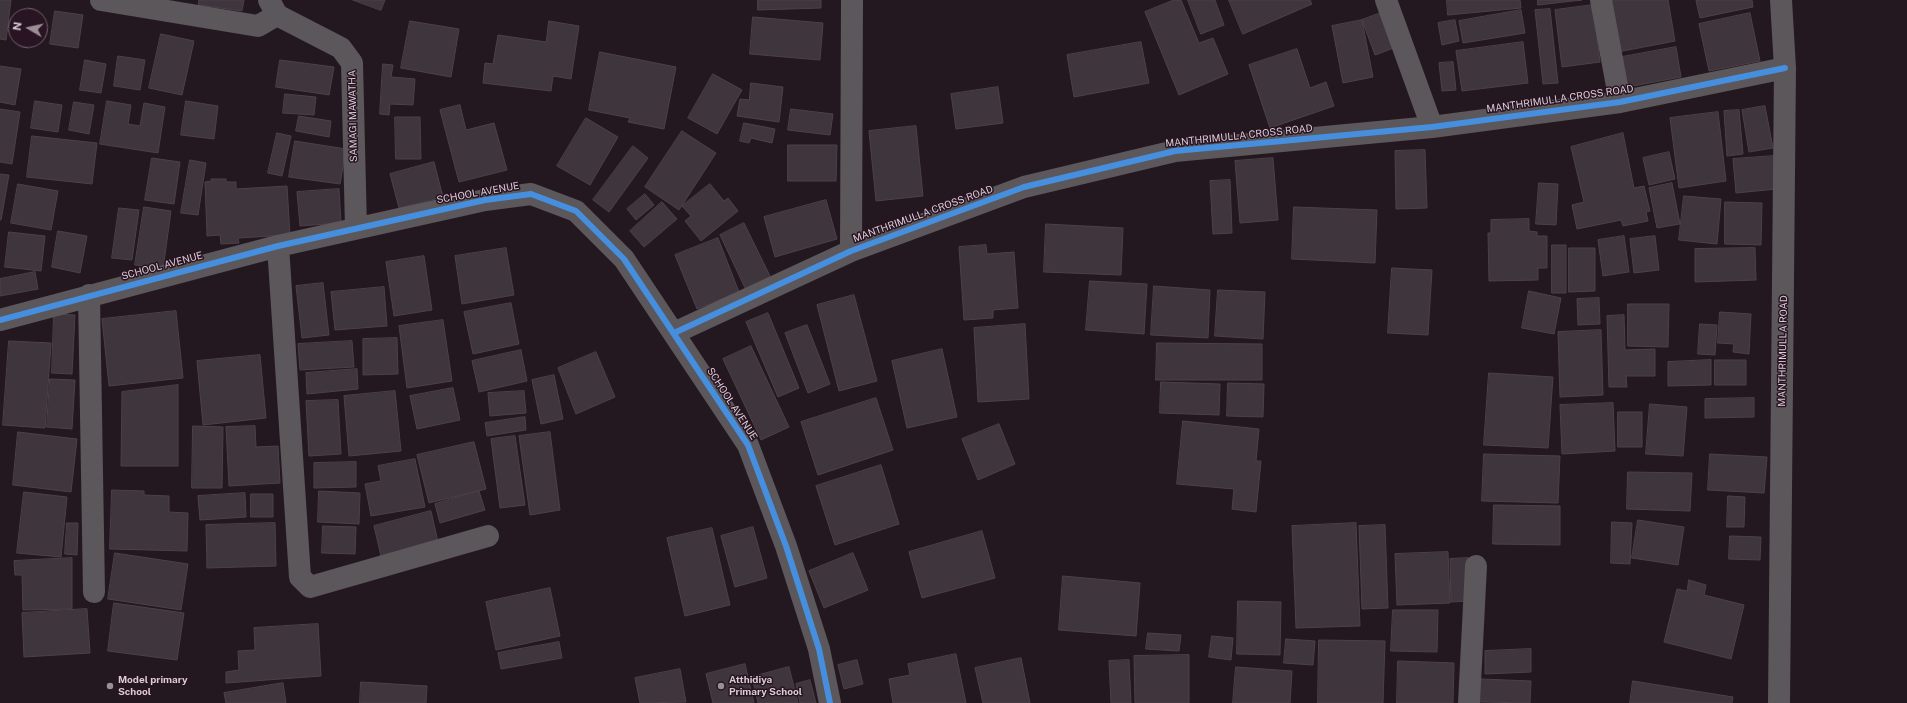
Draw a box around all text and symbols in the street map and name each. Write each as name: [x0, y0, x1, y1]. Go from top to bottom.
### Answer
north arrow: [8, 8, 48, 48]
text: N: [11, 21, 24, 31]
street label: SAMAGI MAWATHA: [346, 70, 360, 162]
street label: MANTHRIMULLA CROSS ROAD: [1486, 83, 1634, 115]
street label: MANTHRIMULLA CROSS ROAD: [1165, 122, 1313, 150]
street label: SCHOOL AVENUE: [436, 180, 520, 206]
street label: MANTHRIMULLA CROSS ROAD: [851, 183, 995, 245]
street label: SCHOOL AVENUE: [120, 249, 204, 283]
street label: MANTHRIMULLA ROAD: [1776, 295, 1790, 407]
street label: SCHOOL AVENUE: [704, 366, 760, 442]
place label: Model primary School: [118, 674, 188, 698]
place label: Atthidiya Primary School: [729, 674, 802, 698]
marker: Model primary School: [105, 681, 115, 691]
marker: Atthidiya Primary School: [716, 681, 726, 691]

